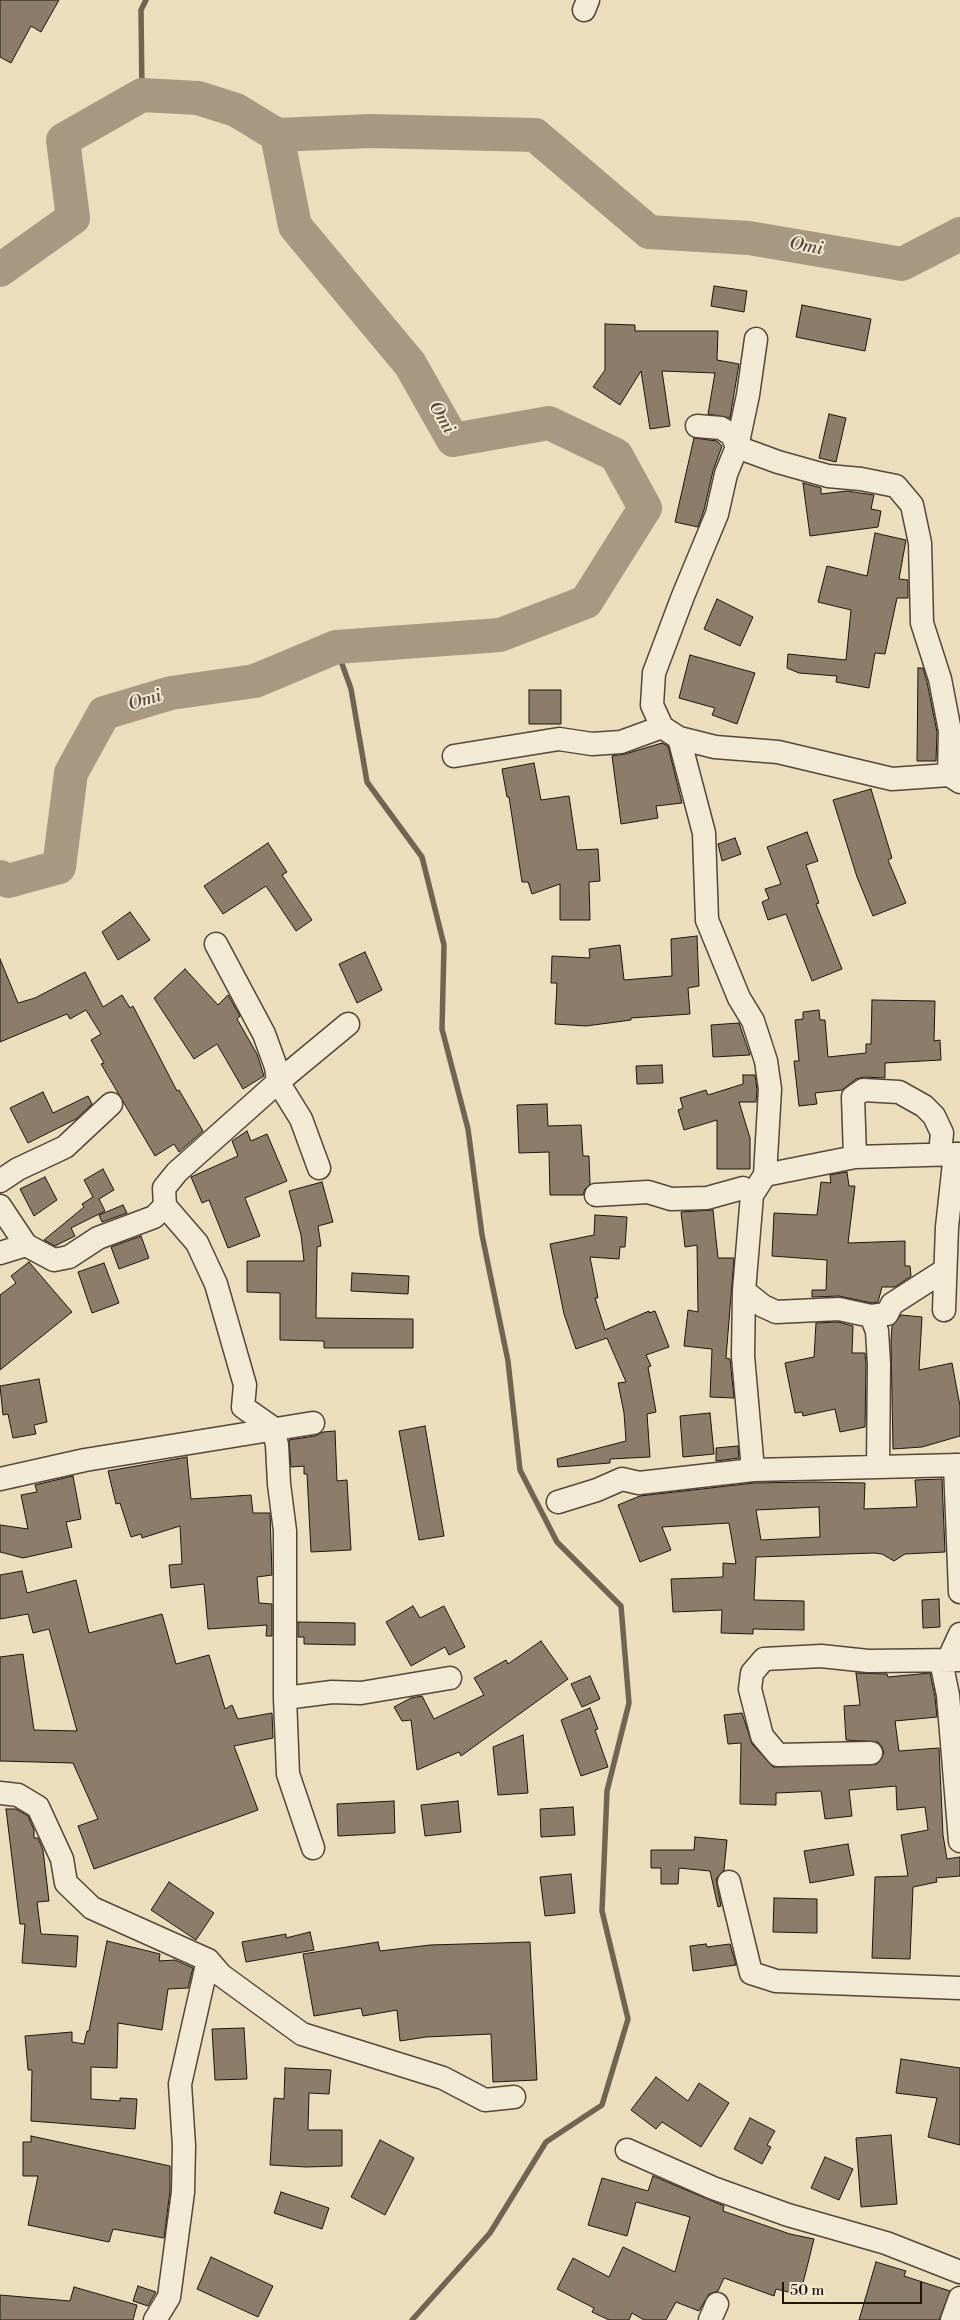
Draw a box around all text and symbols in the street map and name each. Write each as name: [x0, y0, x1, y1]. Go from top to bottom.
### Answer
water label: Omi: [787, 233, 825, 261]
water label: Omi: [423, 398, 459, 438]
water label: Omi: [126, 686, 164, 716]
scale bar: [785, 2272, 925, 2304]
text: 50 m: [790, 2281, 824, 2300]

